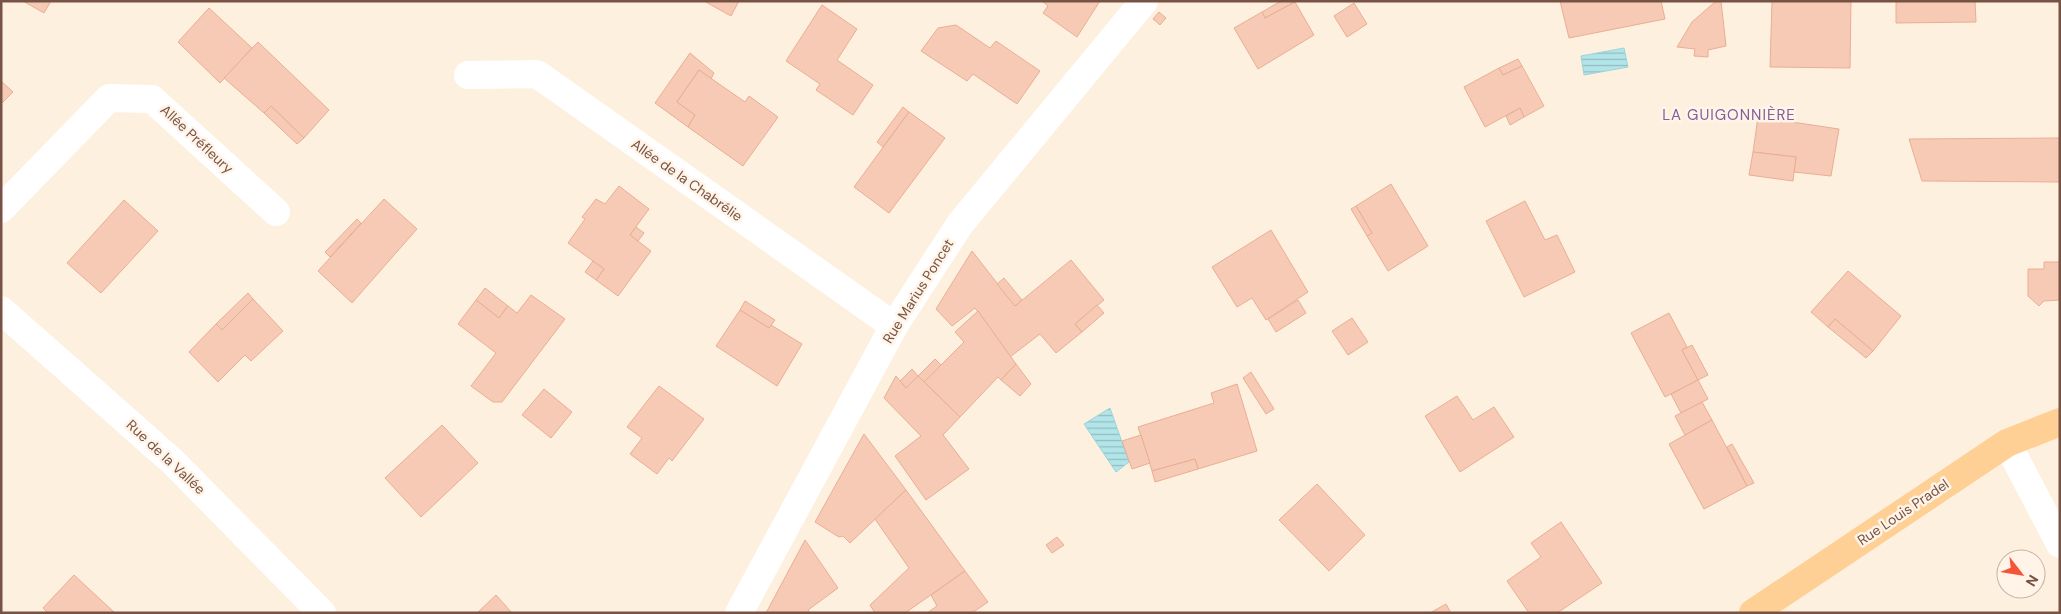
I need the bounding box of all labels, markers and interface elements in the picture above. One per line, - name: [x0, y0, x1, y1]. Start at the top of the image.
- street label: Allée Préfleury: [157, 101, 237, 177]
- district label: LA GUIGONNIÈRE: [1662, 105, 1796, 125]
- street label: Allée de la Chabrélie: [628, 135, 746, 225]
- street label: Rue Marius Poncet: [879, 235, 957, 347]
- street label: Rue de la Vallée: [123, 416, 209, 498]
- street label: Rue Louis Pradel: [1854, 475, 1952, 549]
- north arrow: [1996, 549, 2046, 599]
- text: N: [2022, 572, 2042, 590]

